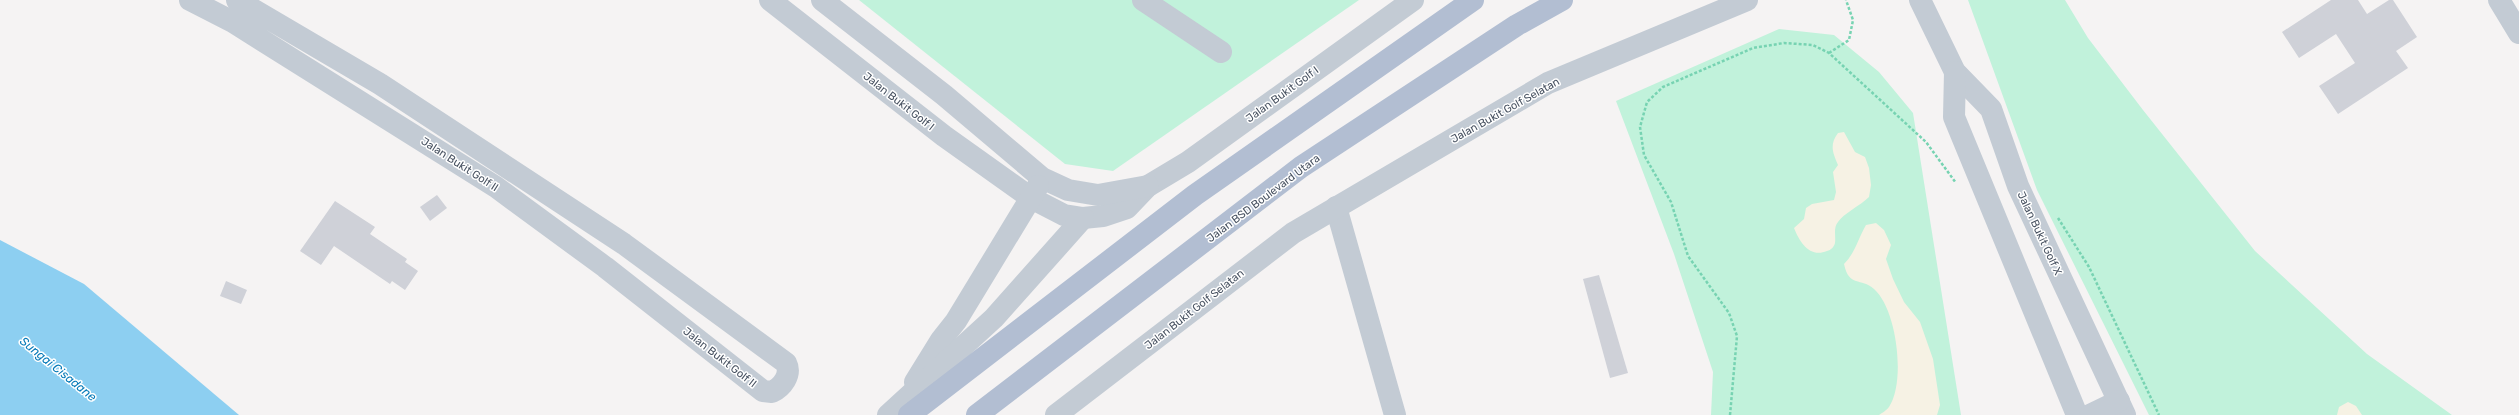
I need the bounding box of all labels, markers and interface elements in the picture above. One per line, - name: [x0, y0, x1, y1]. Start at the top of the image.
- street label: Jalan Bukit Golf I: [1243, 64, 1321, 125]
- street label: Jalan Bukit Golf I: [861, 70, 937, 133]
- street label: Jalan Bukit Golf Selatan: [1449, 75, 1562, 146]
- street label: Jalan Bukit Golf II: [419, 135, 501, 194]
- street label: Jalan BSD Boulevard Utara: [1204, 152, 1322, 245]
- street label: Jalan Bukit Golf X: [2015, 189, 2065, 277]
- street label: Jalan Bukit Golf Selatan: [1142, 267, 1247, 352]
- street label: Jalan Bukit Golf II: [680, 325, 759, 390]
- water label: Sungai Cisadane: [17, 334, 99, 404]

